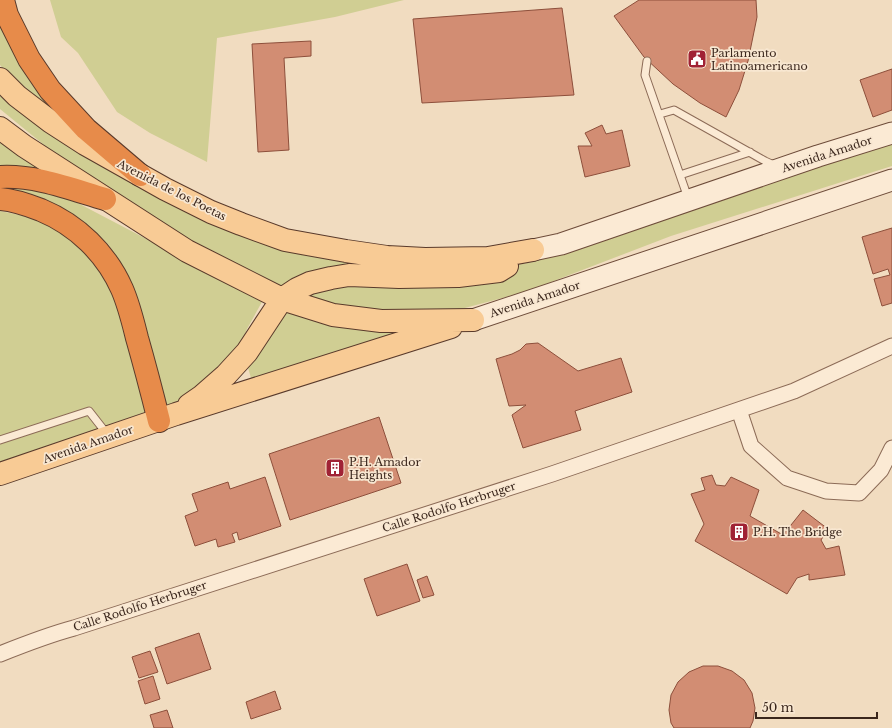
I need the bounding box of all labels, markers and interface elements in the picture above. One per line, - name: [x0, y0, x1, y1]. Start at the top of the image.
- place label: Parlamento Latinoamericano: [711, 46, 808, 73]
- public building icon: Parlamento Latinoamericano: [686, 48, 708, 70]
- street label: Avenida Amador: [779, 133, 875, 176]
- street label: Avenida de los Poetas: [114, 156, 229, 224]
- street label: Avenida Amador: [487, 278, 583, 321]
- street label: Avenida Amador: [40, 422, 136, 466]
- place label: P.H. Amador Heights: [349, 455, 421, 482]
- building icon: P.H. Amador Heights: [324, 457, 346, 479]
- street label: Calle Rodolfo Herbruger: [380, 479, 518, 535]
- building icon: P.H. The Bridge: [728, 521, 750, 543]
- place label: P.H. The Bridge: [753, 525, 842, 539]
- street label: Calle Rodolfo Herbruger: [71, 578, 209, 634]
- scale bar: [756, 694, 877, 720]
- text: 50 m: [762, 700, 794, 715]

